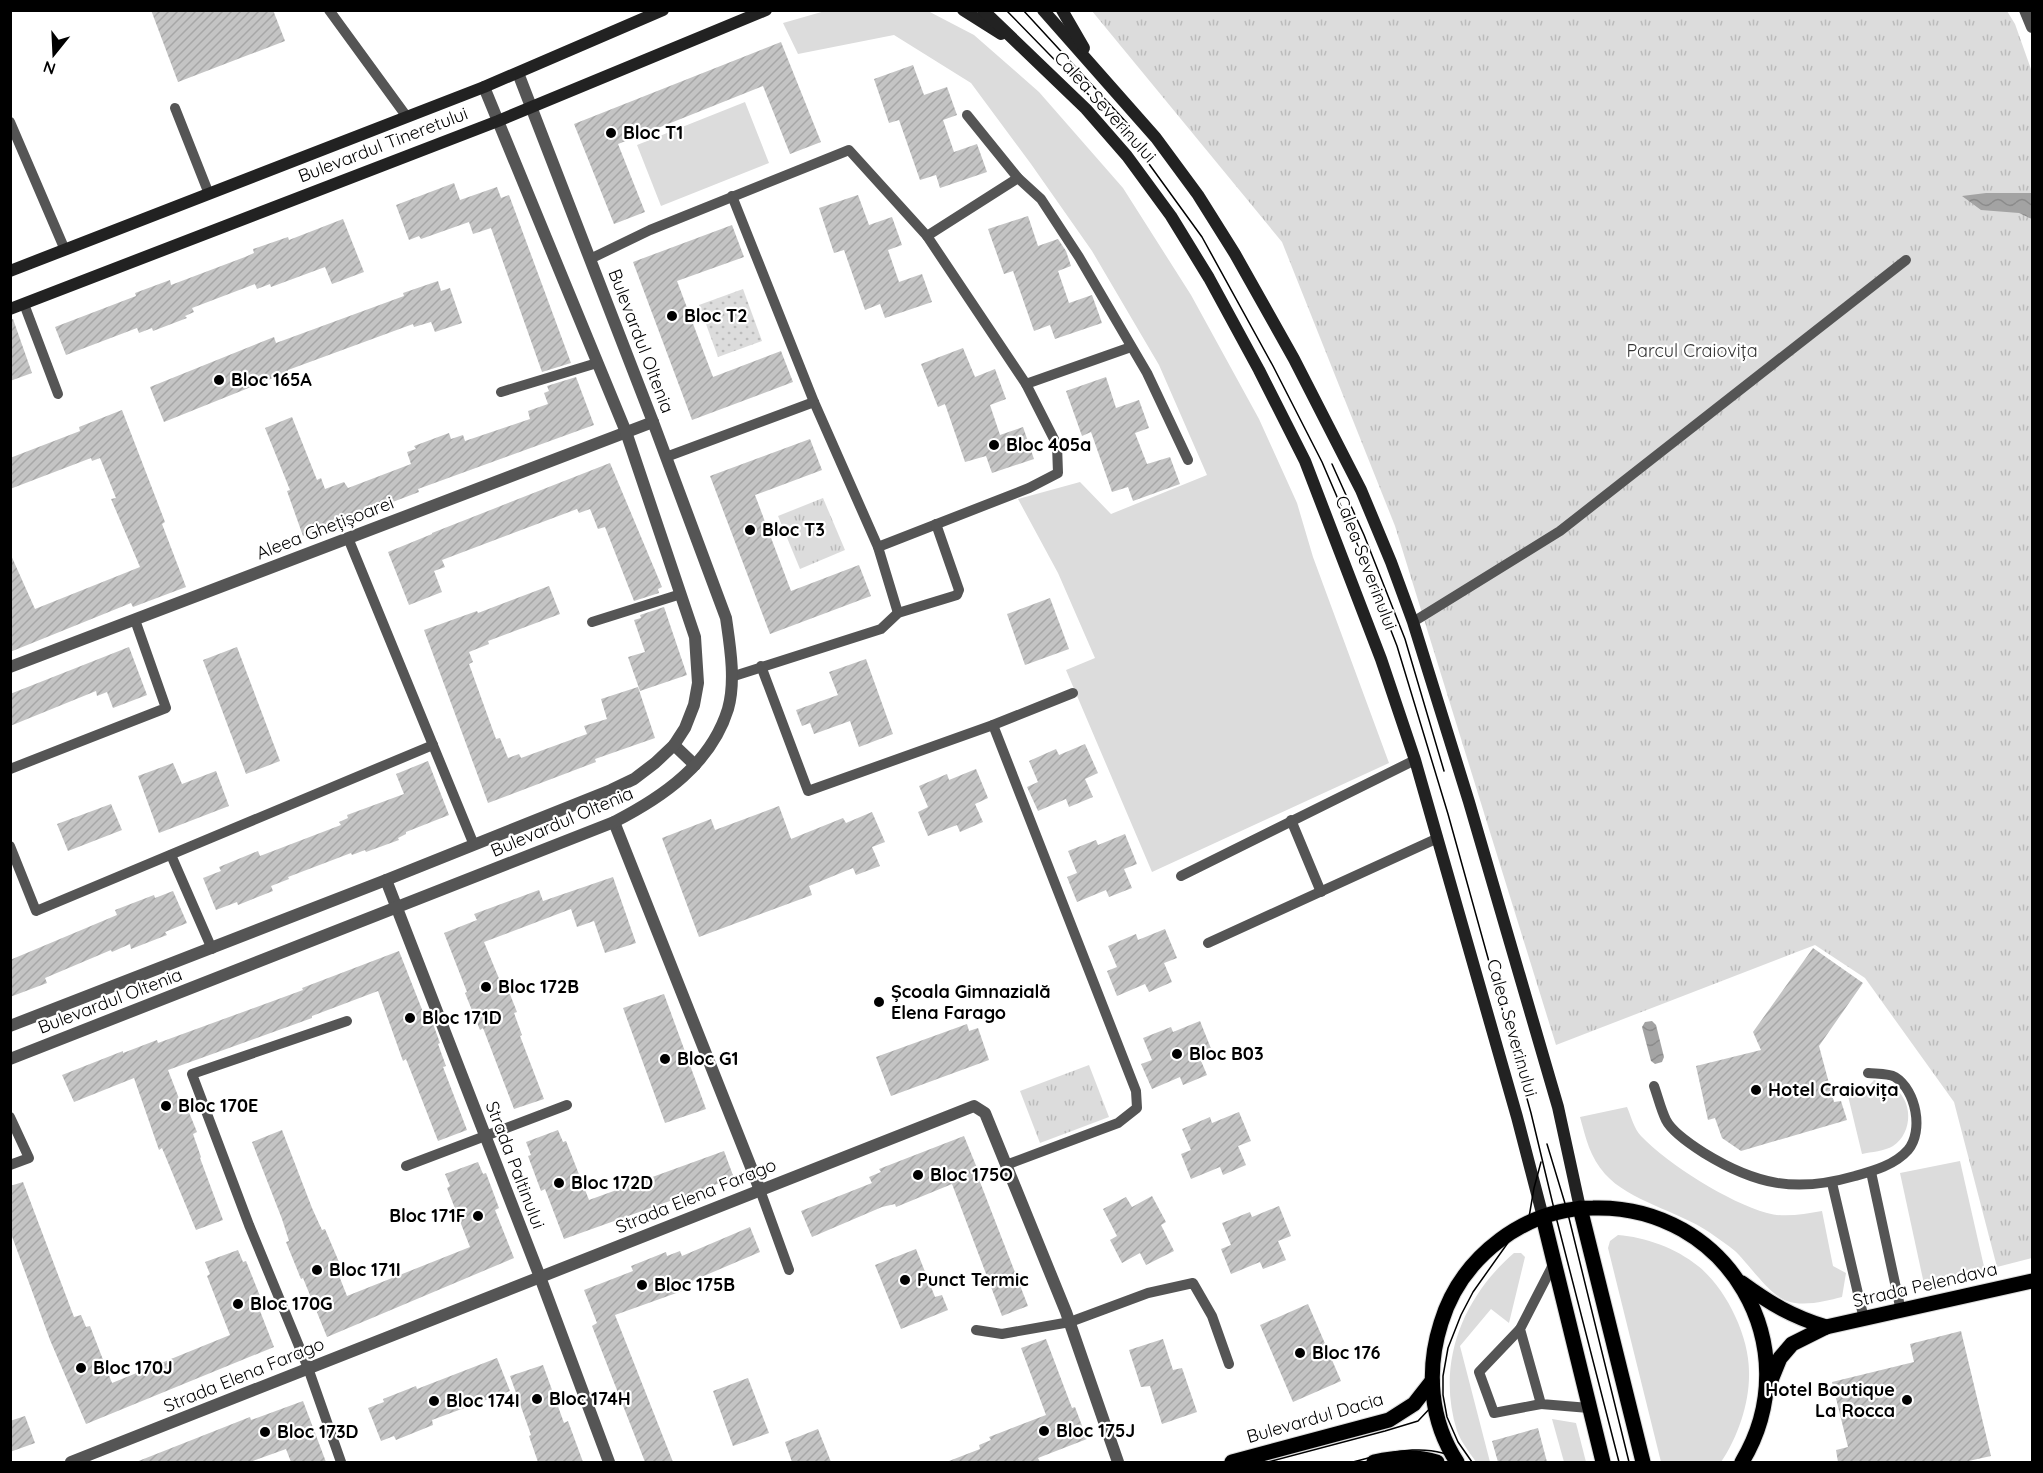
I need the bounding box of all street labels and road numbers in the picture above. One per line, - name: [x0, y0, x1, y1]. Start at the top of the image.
- street label: Calea Severinului: [1049, 46, 1161, 167]
- street label: Bulevardul Tineretului: [295, 102, 471, 188]
- street label: Bulevardul Oltenia: [603, 265, 680, 416]
- street label: Aleea Ghețișoarei: [253, 491, 397, 564]
- street label: Calea Severinului: [1330, 492, 1403, 633]
- street label: Bulevardul Oltenia: [487, 781, 637, 862]
- street label: Calea Severinului: [1482, 956, 1543, 1099]
- street label: Bulevardul Oltenia: [34, 962, 185, 1039]
- street label: Strada Paltinului: [481, 1098, 550, 1232]
- street label: Strada Elena Farago: [612, 1153, 780, 1238]
- street label: Strada Pelendava: [1850, 1257, 1999, 1312]
- street label: Strada Elena Farago: [160, 1332, 328, 1417]
- street label: Bulevardul Dacia: [1244, 1387, 1386, 1448]

